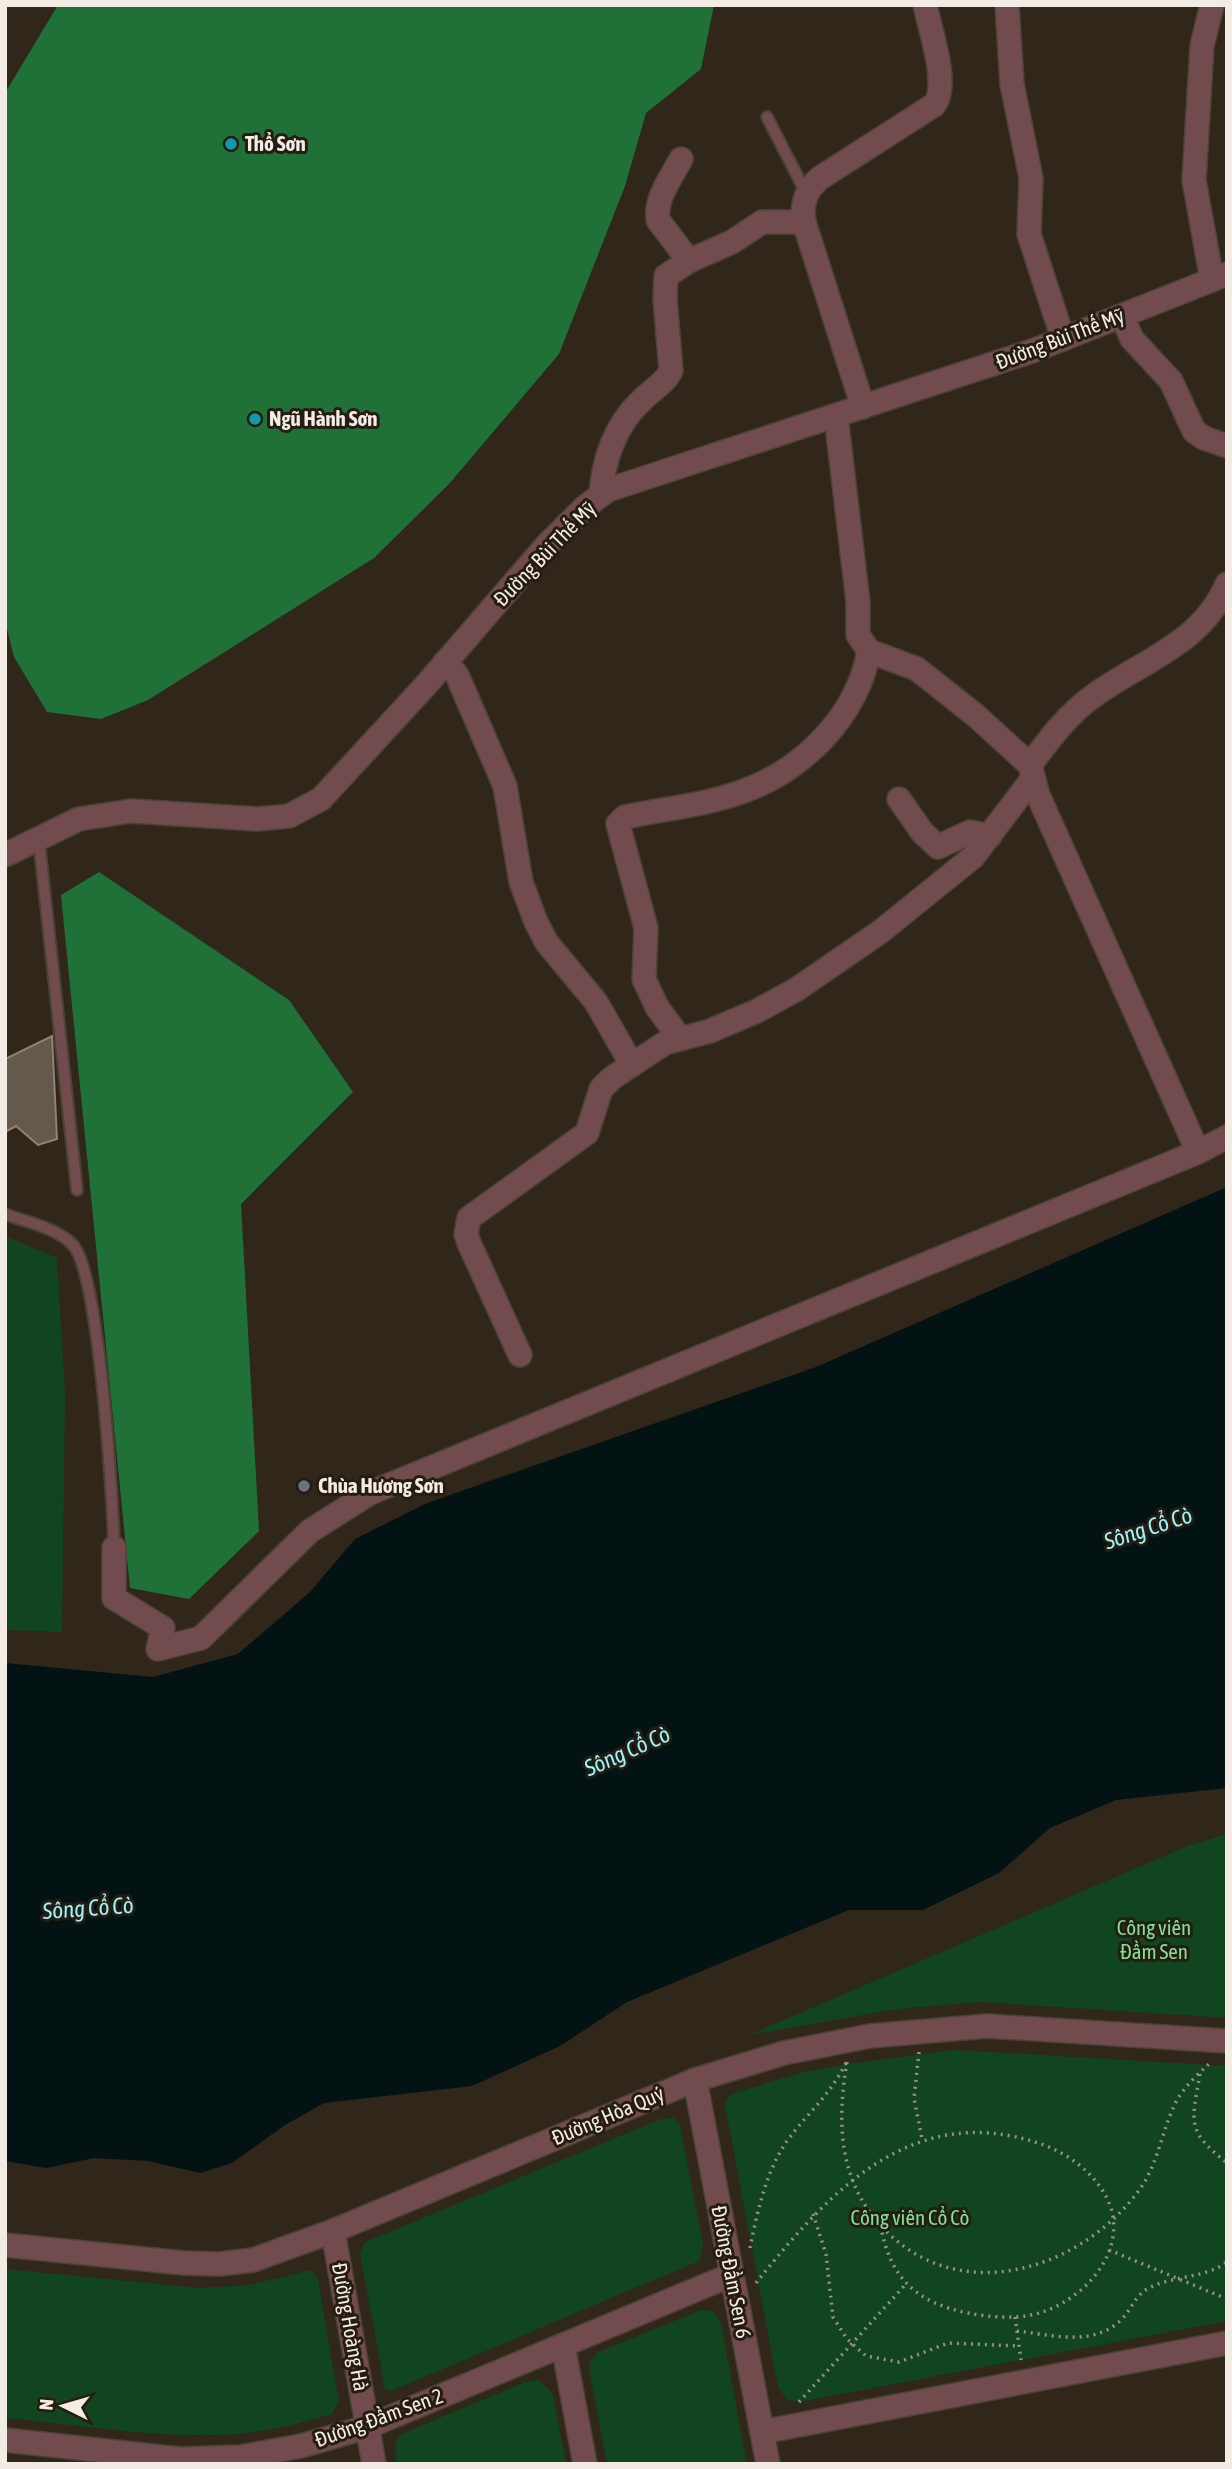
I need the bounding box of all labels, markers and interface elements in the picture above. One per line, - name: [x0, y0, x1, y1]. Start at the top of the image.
- place label: Thổ Sơn: [245, 131, 306, 155]
- marker: Thổ Sơn: [223, 136, 239, 152]
- street label: Đường Bùi Thế Mỹ: [992, 302, 1128, 374]
- place label: Ngũ Hành Sơn: [269, 406, 378, 430]
- marker: Ngũ Hành Sơn: [247, 411, 263, 427]
- street label: Đường Bùi Thế Mỹ: [488, 496, 600, 610]
- place label: Chùa Hương Sơn: [318, 1473, 444, 1497]
- marker: Chùa Hương Sơn: [296, 1478, 312, 1494]
- water label: Sông Cổ Cò: [1100, 1502, 1195, 1555]
- water label: Sông Cổ Cò: [579, 1721, 674, 1782]
- water label: Sông Cổ Cò: [41, 1892, 134, 1924]
- park label: Công viên Đầm Sen: [1117, 1915, 1191, 1963]
- street label: Đường Hòa Quý: [548, 2081, 668, 2149]
- street label: Đường Đầm Sen 6: [707, 2203, 757, 2340]
- park label: Công viên Cổ Cò: [850, 2205, 970, 2229]
- street label: Đường Hoàng Hà: [328, 2261, 374, 2393]
- north arrow: [28, 2371, 98, 2441]
- street label: Đường Đầm Sen 2: [311, 2383, 446, 2451]
- text: N: [35, 2398, 58, 2411]

